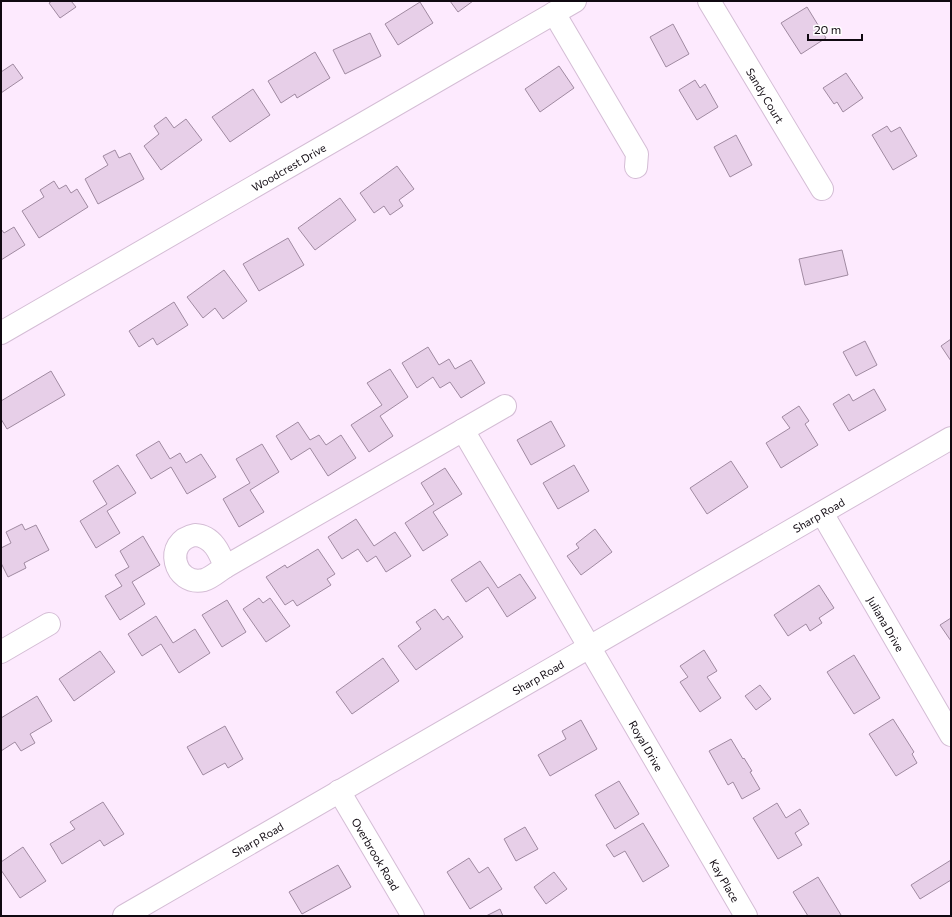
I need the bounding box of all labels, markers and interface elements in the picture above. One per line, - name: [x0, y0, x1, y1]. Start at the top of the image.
- scale bar: [808, 16, 862, 42]
- text: 20 m: [814, 22, 841, 36]
- street label: Sandy Court: [744, 65, 787, 126]
- street label: Woodcrest Drive: [249, 140, 328, 193]
- street label: Sharp Road: [790, 495, 846, 535]
- street label: Juliana Drive: [864, 594, 907, 654]
- street label: Sharp Road: [510, 657, 566, 697]
- street label: Royal Drive: [627, 718, 667, 773]
- street label: Overbrook Road: [350, 815, 403, 893]
- street label: Sharp Road: [229, 819, 285, 859]
- street label: Kay Place: [708, 856, 743, 904]

